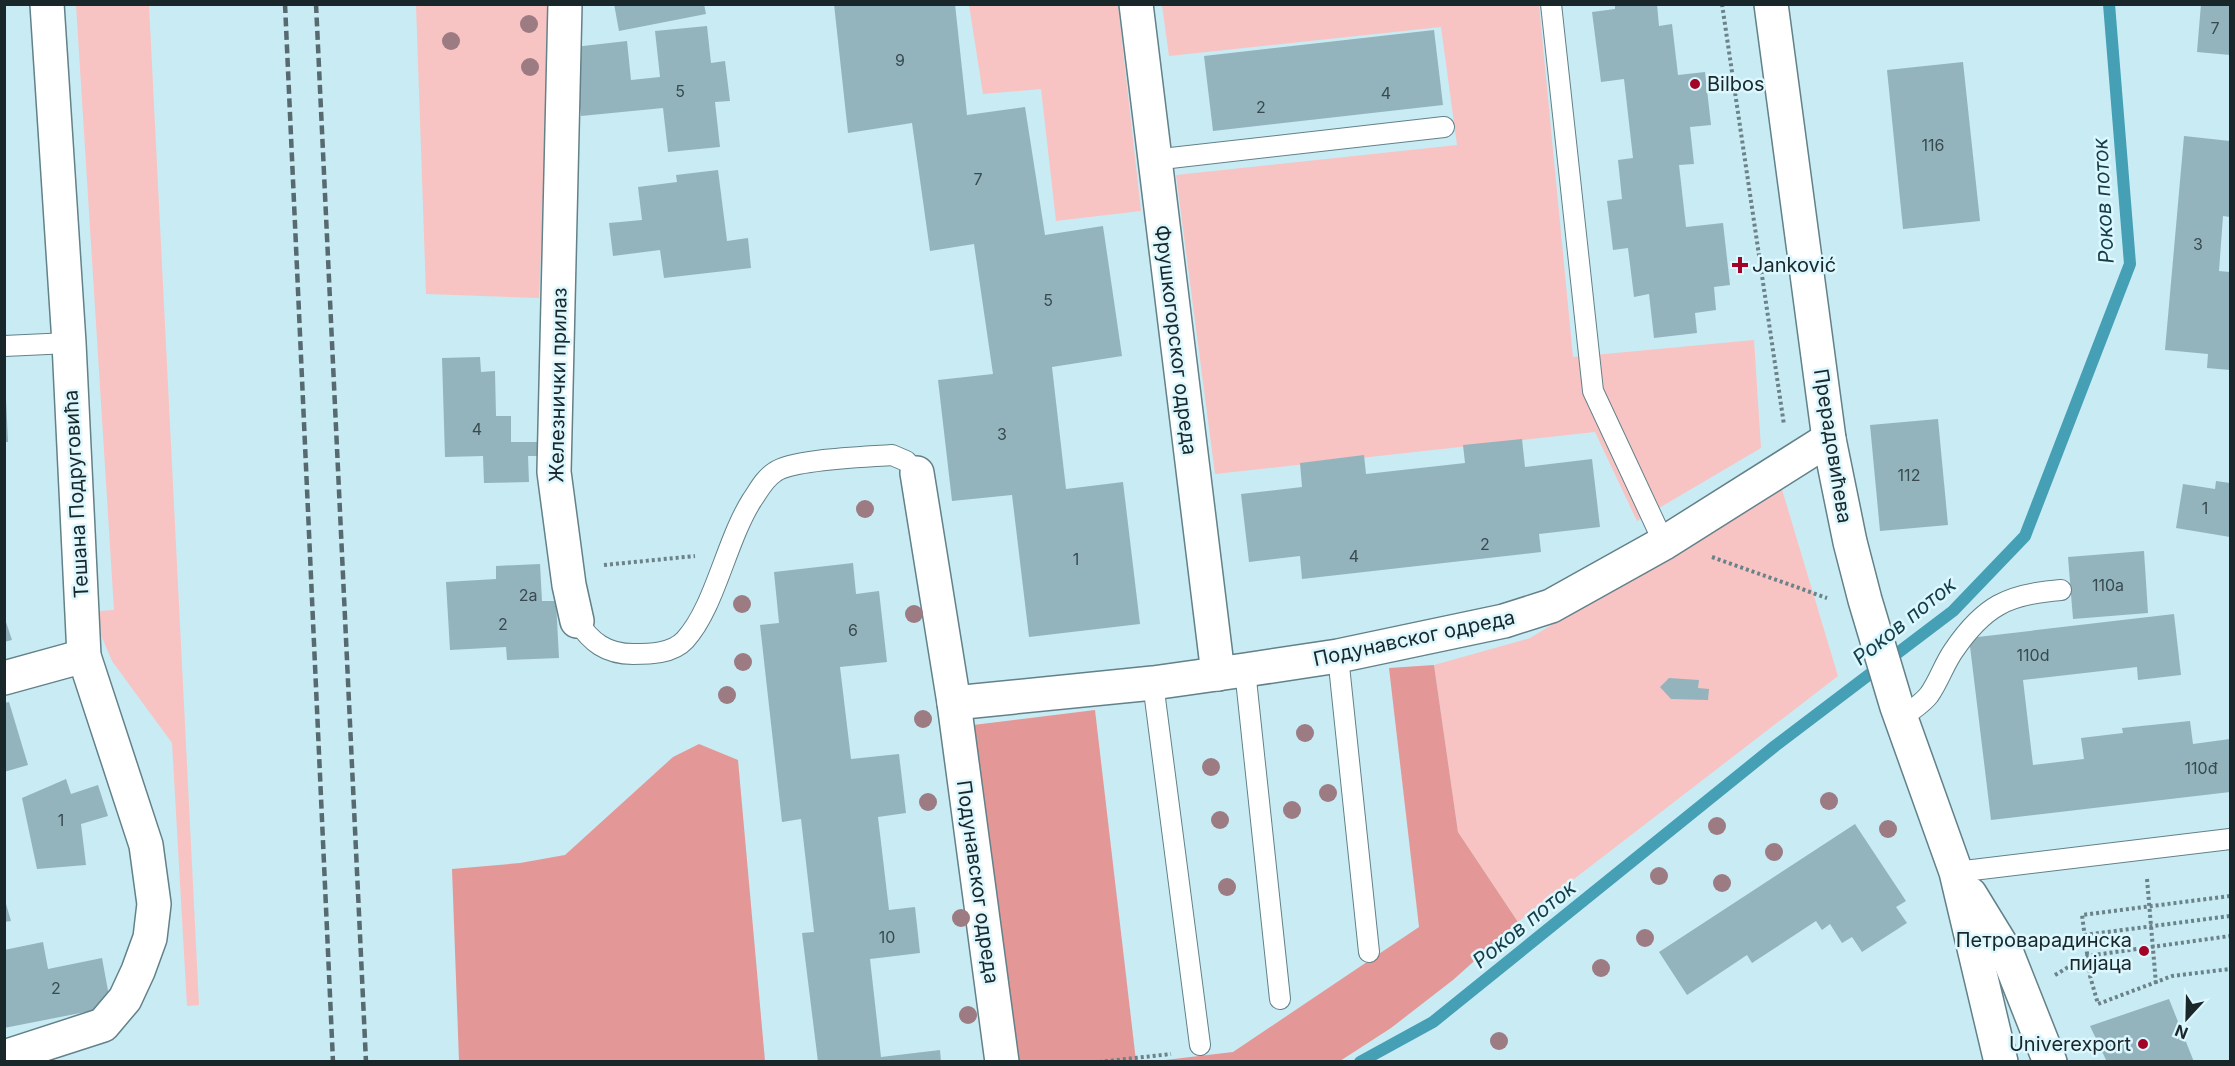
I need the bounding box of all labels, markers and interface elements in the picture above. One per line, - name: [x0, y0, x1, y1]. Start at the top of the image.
- house number: 7: [2210, 18, 2220, 38]
- house number: 9: [895, 50, 905, 70]
- place label: Bilbos: [1707, 72, 1765, 96]
- marker: Bilbos: [1688, 77, 1702, 91]
- house number: 5: [675, 81, 685, 101]
- house number: 4: [1381, 83, 1391, 103]
- house number: 2: [1256, 97, 1266, 117]
- house number: 116: [1922, 135, 1944, 155]
- water label: Роков поток: [2087, 137, 2119, 264]
- house number: 7: [973, 169, 983, 189]
- street label: Фрушкогорског одреда: [1150, 224, 1202, 456]
- house number: 3: [2193, 234, 2203, 254]
- place label: Janković: [1752, 253, 1836, 277]
- marker: Janković: [1733, 258, 1747, 272]
- street label: Железнички прилаз: [544, 287, 572, 483]
- house number: 5: [1043, 290, 1053, 310]
- street label: Прерадовићева: [1809, 367, 1857, 525]
- street label: Тешана Подруговића: [59, 389, 93, 599]
- house number: 4: [472, 419, 482, 439]
- house number: 3: [997, 424, 1007, 444]
- house number: 112: [1898, 465, 1920, 485]
- house number: 1: [2202, 498, 2208, 518]
- house number: 2: [1480, 534, 1490, 554]
- house number: 4: [1349, 546, 1359, 566]
- house number: 1: [1073, 549, 1079, 569]
- water label: Роков поток: [1847, 571, 1961, 670]
- house number: 110a: [2092, 575, 2124, 595]
- house number: 2a: [519, 585, 537, 605]
- street label: Подунавског одреда: [1311, 605, 1517, 671]
- house number: 2: [498, 614, 508, 634]
- house number: 6: [848, 620, 858, 640]
- house number: 110d: [2017, 645, 2049, 665]
- house number: 110đ: [2185, 758, 2218, 778]
- street label: Подунавског одреда: [952, 779, 1004, 985]
- house number: 1: [58, 810, 64, 830]
- water label: Роков поток: [1467, 874, 1581, 973]
- house number: 10: [879, 927, 895, 947]
- place label: Петроварадинска пијаца: [1956, 928, 2132, 975]
- marker: Петроварадинска пијаца: [2137, 944, 2151, 958]
- house number: 2: [51, 978, 61, 998]
- north arrow: [2157, 988, 2217, 1048]
- text: N: [2172, 1020, 2191, 1043]
- place label: Univerexport: [2009, 1032, 2131, 1056]
- marker: Univerexport: [2136, 1037, 2150, 1051]

